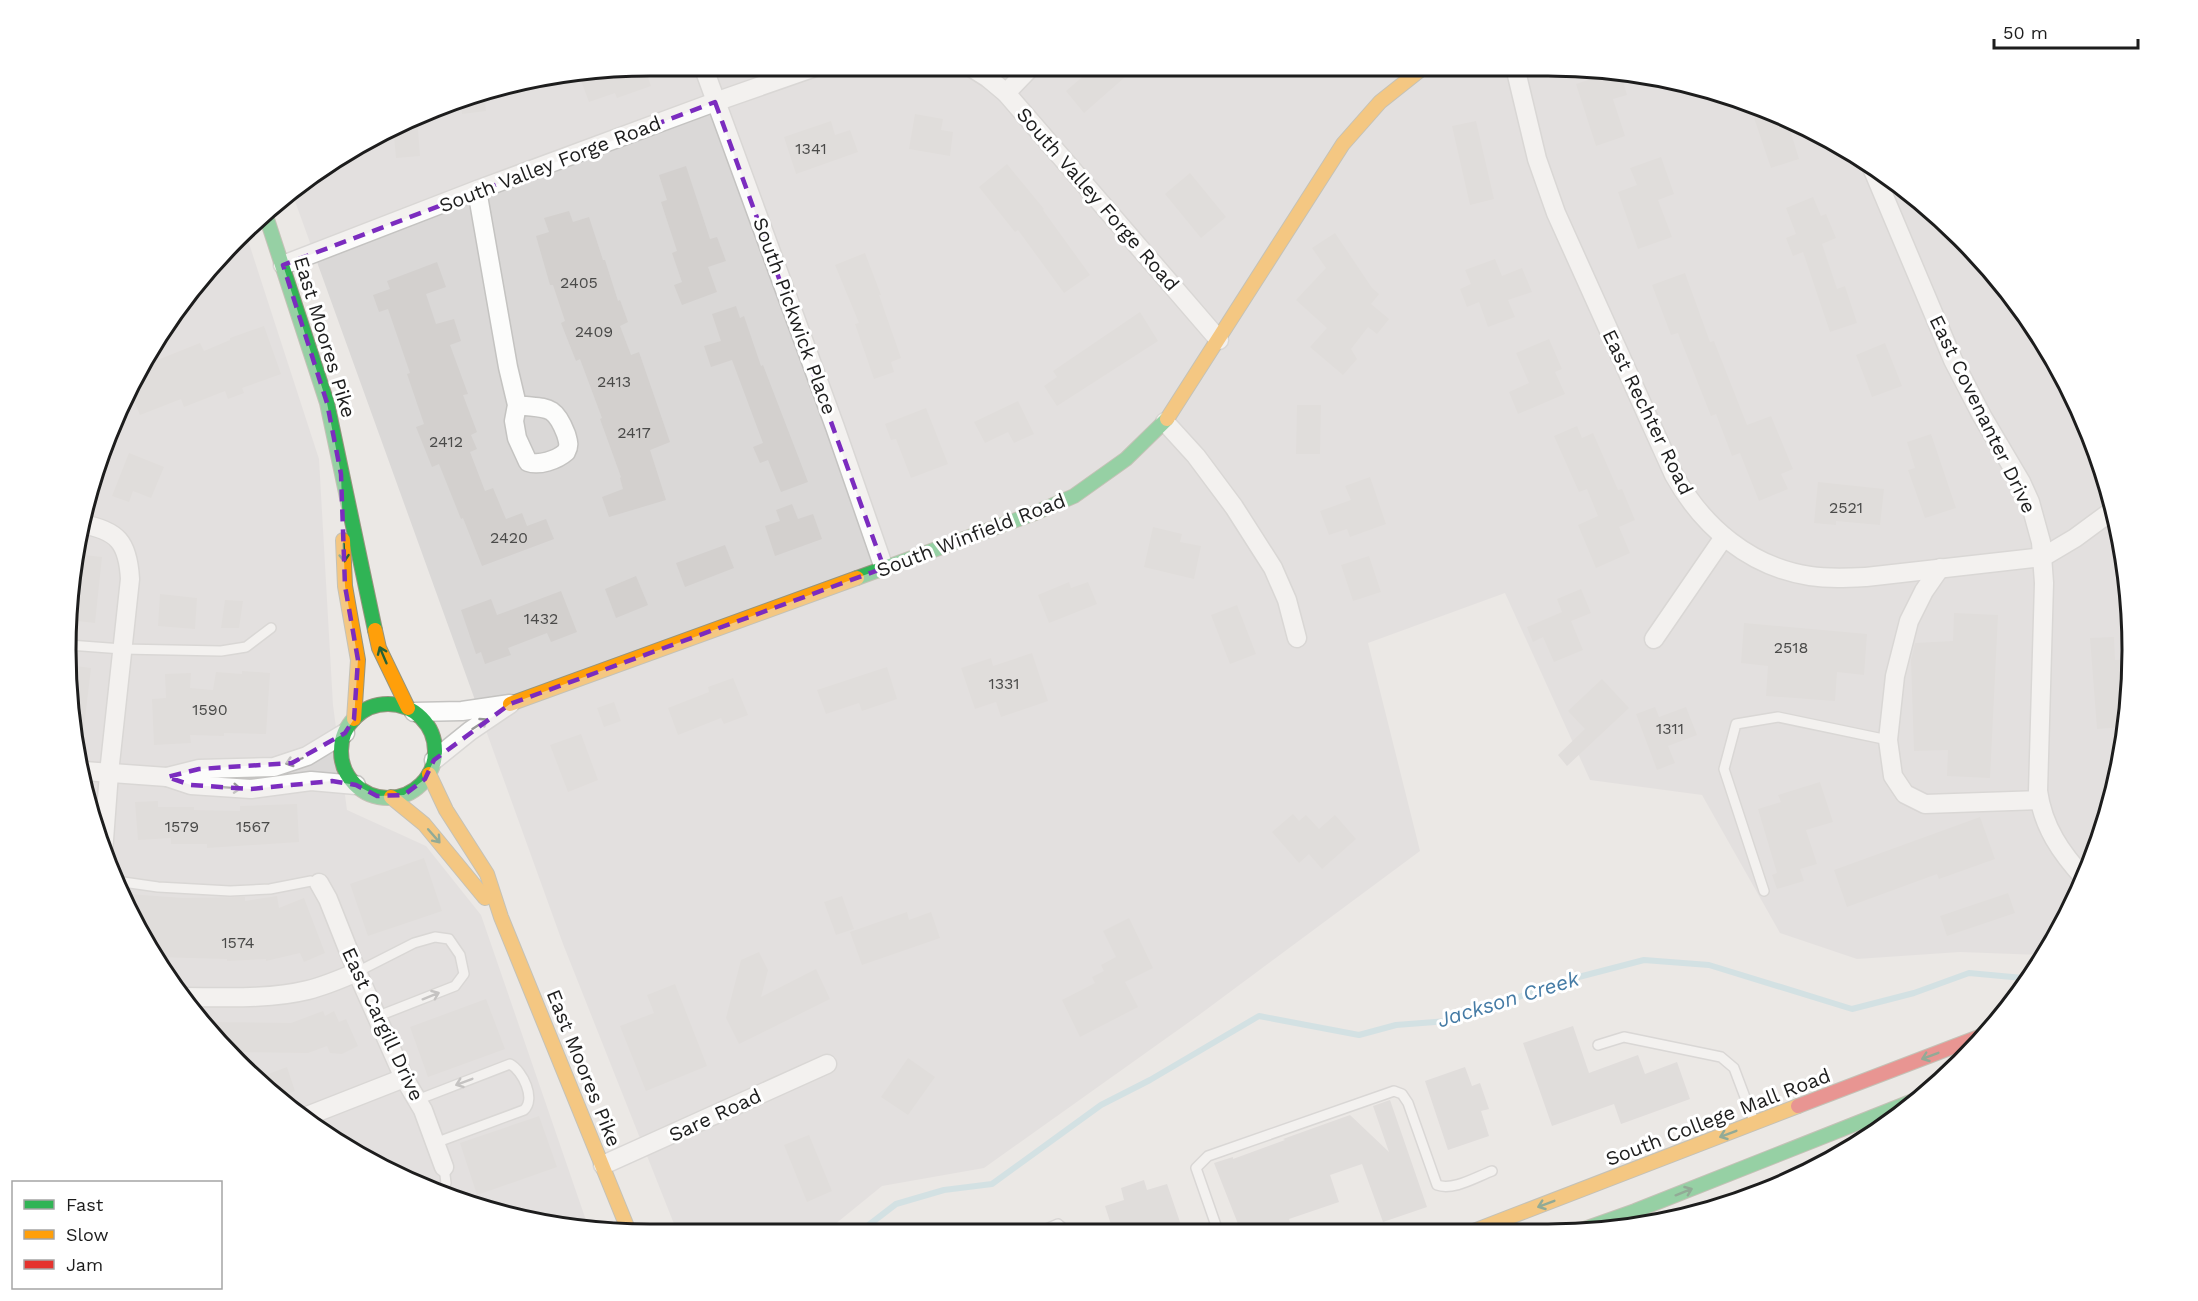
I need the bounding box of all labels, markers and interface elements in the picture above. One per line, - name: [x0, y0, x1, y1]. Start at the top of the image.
- scale bar: [1994, 12, 2138, 50]
- text: 50 m: [2003, 22, 2048, 43]
- street label: South Valley Forge Road: [1012, 102, 1184, 296]
- street label: South Valley Forge Road: [436, 111, 664, 217]
- house number: 1341: [795, 139, 827, 158]
- street label: South Pickwick Place: [748, 214, 842, 418]
- street label: East Moores Pike: [289, 253, 361, 421]
- house number: 2405: [560, 273, 598, 292]
- street label: East Covenanter Drive: [1925, 311, 2041, 517]
- house number: 2409: [575, 322, 613, 341]
- street label: East Rechter Road: [1598, 325, 1698, 499]
- house number: 2413: [597, 372, 631, 391]
- house number: 2417: [617, 423, 651, 442]
- house number: 2412: [429, 432, 463, 451]
- street label: South Winfield Road: [873, 488, 1069, 582]
- house number: 2521: [1829, 498, 1863, 517]
- house number: 2420: [490, 528, 528, 547]
- one-way arrow: [338, 543, 349, 563]
- house number: 1432: [524, 609, 558, 628]
- house number: 2518: [1774, 638, 1808, 657]
- one-way arrow: [377, 646, 388, 665]
- house number: 1331: [988, 674, 1020, 693]
- house number: 1590: [192, 700, 228, 719]
- one-way arrow: [471, 718, 488, 730]
- house number: 1311: [1656, 719, 1684, 738]
- one-way arrow: [285, 757, 304, 768]
- one-way arrow: [221, 783, 241, 794]
- house number: 1579: [165, 817, 199, 836]
- house number: 1567: [236, 817, 270, 836]
- one-way arrow: [428, 828, 441, 844]
- house number: 1574: [221, 933, 255, 952]
- street label: East Cargill Drive: [337, 943, 429, 1105]
- water label: Jackson Creek: [1434, 965, 1582, 1032]
- street label: East Moores Pike: [541, 986, 627, 1150]
- one-way arrow: [421, 990, 440, 1001]
- one-way arrow: [1921, 1051, 1940, 1062]
- street label: South College Mall Road: [1602, 1063, 1834, 1171]
- one-way arrow: [455, 1077, 474, 1088]
- street label: Sare Road: [665, 1083, 765, 1147]
- one-way arrow: [1719, 1129, 1738, 1140]
- legend: [12, 1181, 222, 1289]
- one-way arrow: [1674, 1185, 1692, 1196]
- text: Fast: [66, 1194, 104, 1215]
- one-way arrow: [1537, 1199, 1556, 1210]
- text: Slow: [66, 1224, 109, 1245]
- text: Jam: [66, 1254, 103, 1275]

